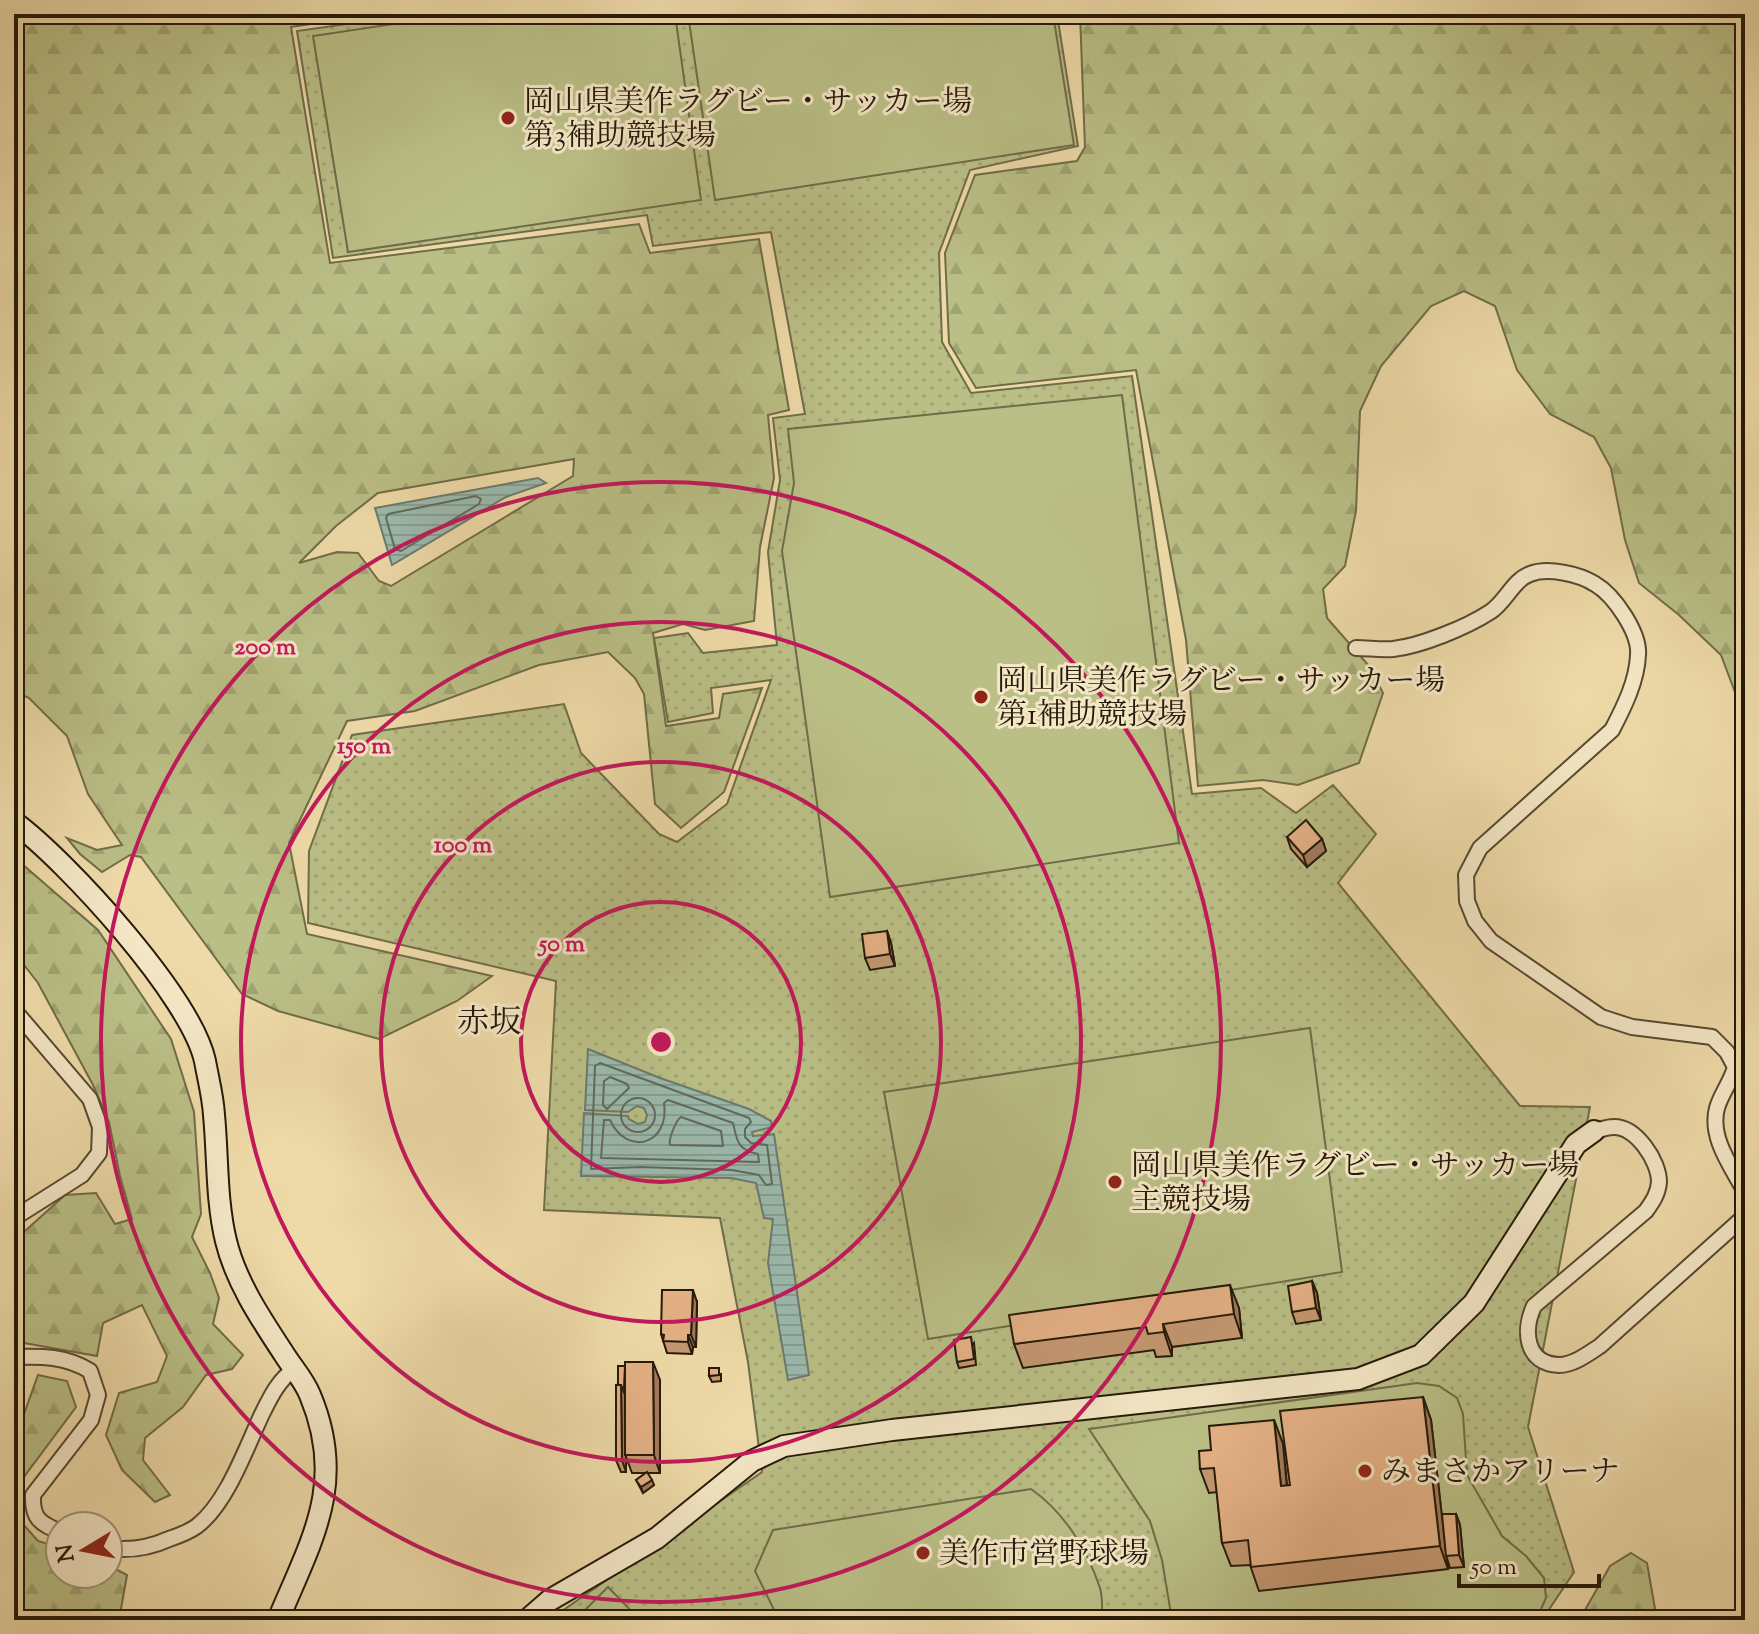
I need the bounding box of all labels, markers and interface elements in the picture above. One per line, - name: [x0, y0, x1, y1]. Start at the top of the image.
- place label: 岡山県美作ラグビー・サッカー場 第3補助競技場: [524, 82, 972, 159]
- marker: 岡山県美作ラグビー・サッカー場 第3補助競技場: [499, 109, 517, 127]
- text: 200 m: [234, 631, 296, 665]
- place label: 岡山県美作ラグビー・サッカー場 第1補助競技場: [997, 661, 1445, 738]
- marker: 岡山県美作ラグビー・サッカー場 第1補助競技場: [972, 688, 990, 706]
- text: 150 m: [337, 730, 391, 764]
- text: 100 m: [434, 829, 492, 863]
- text: 50 m: [537, 928, 585, 962]
- district label: 赤坂: [457, 1001, 521, 1047]
- centre of rings: [647, 1028, 675, 1056]
- place label: 岡山県美作ラグビー・サッカー場 主競技場: [1131, 1146, 1579, 1223]
- marker: 岡山県美作ラグビー・サッカー場 主競技場: [1106, 1173, 1124, 1191]
- place label: みまさかアリーナ: [1381, 1452, 1620, 1495]
- marker: みまさかアリーナ: [1356, 1462, 1374, 1480]
- north arrow: [44, 1510, 124, 1590]
- place label: 美作市営野球場: [939, 1534, 1149, 1577]
- scale bar: [1459, 1538, 1599, 1588]
- text: N: [50, 1541, 85, 1564]
- marker: 美作市営野球場: [914, 1544, 932, 1562]
- text: 50 m: [1469, 1551, 1517, 1585]

